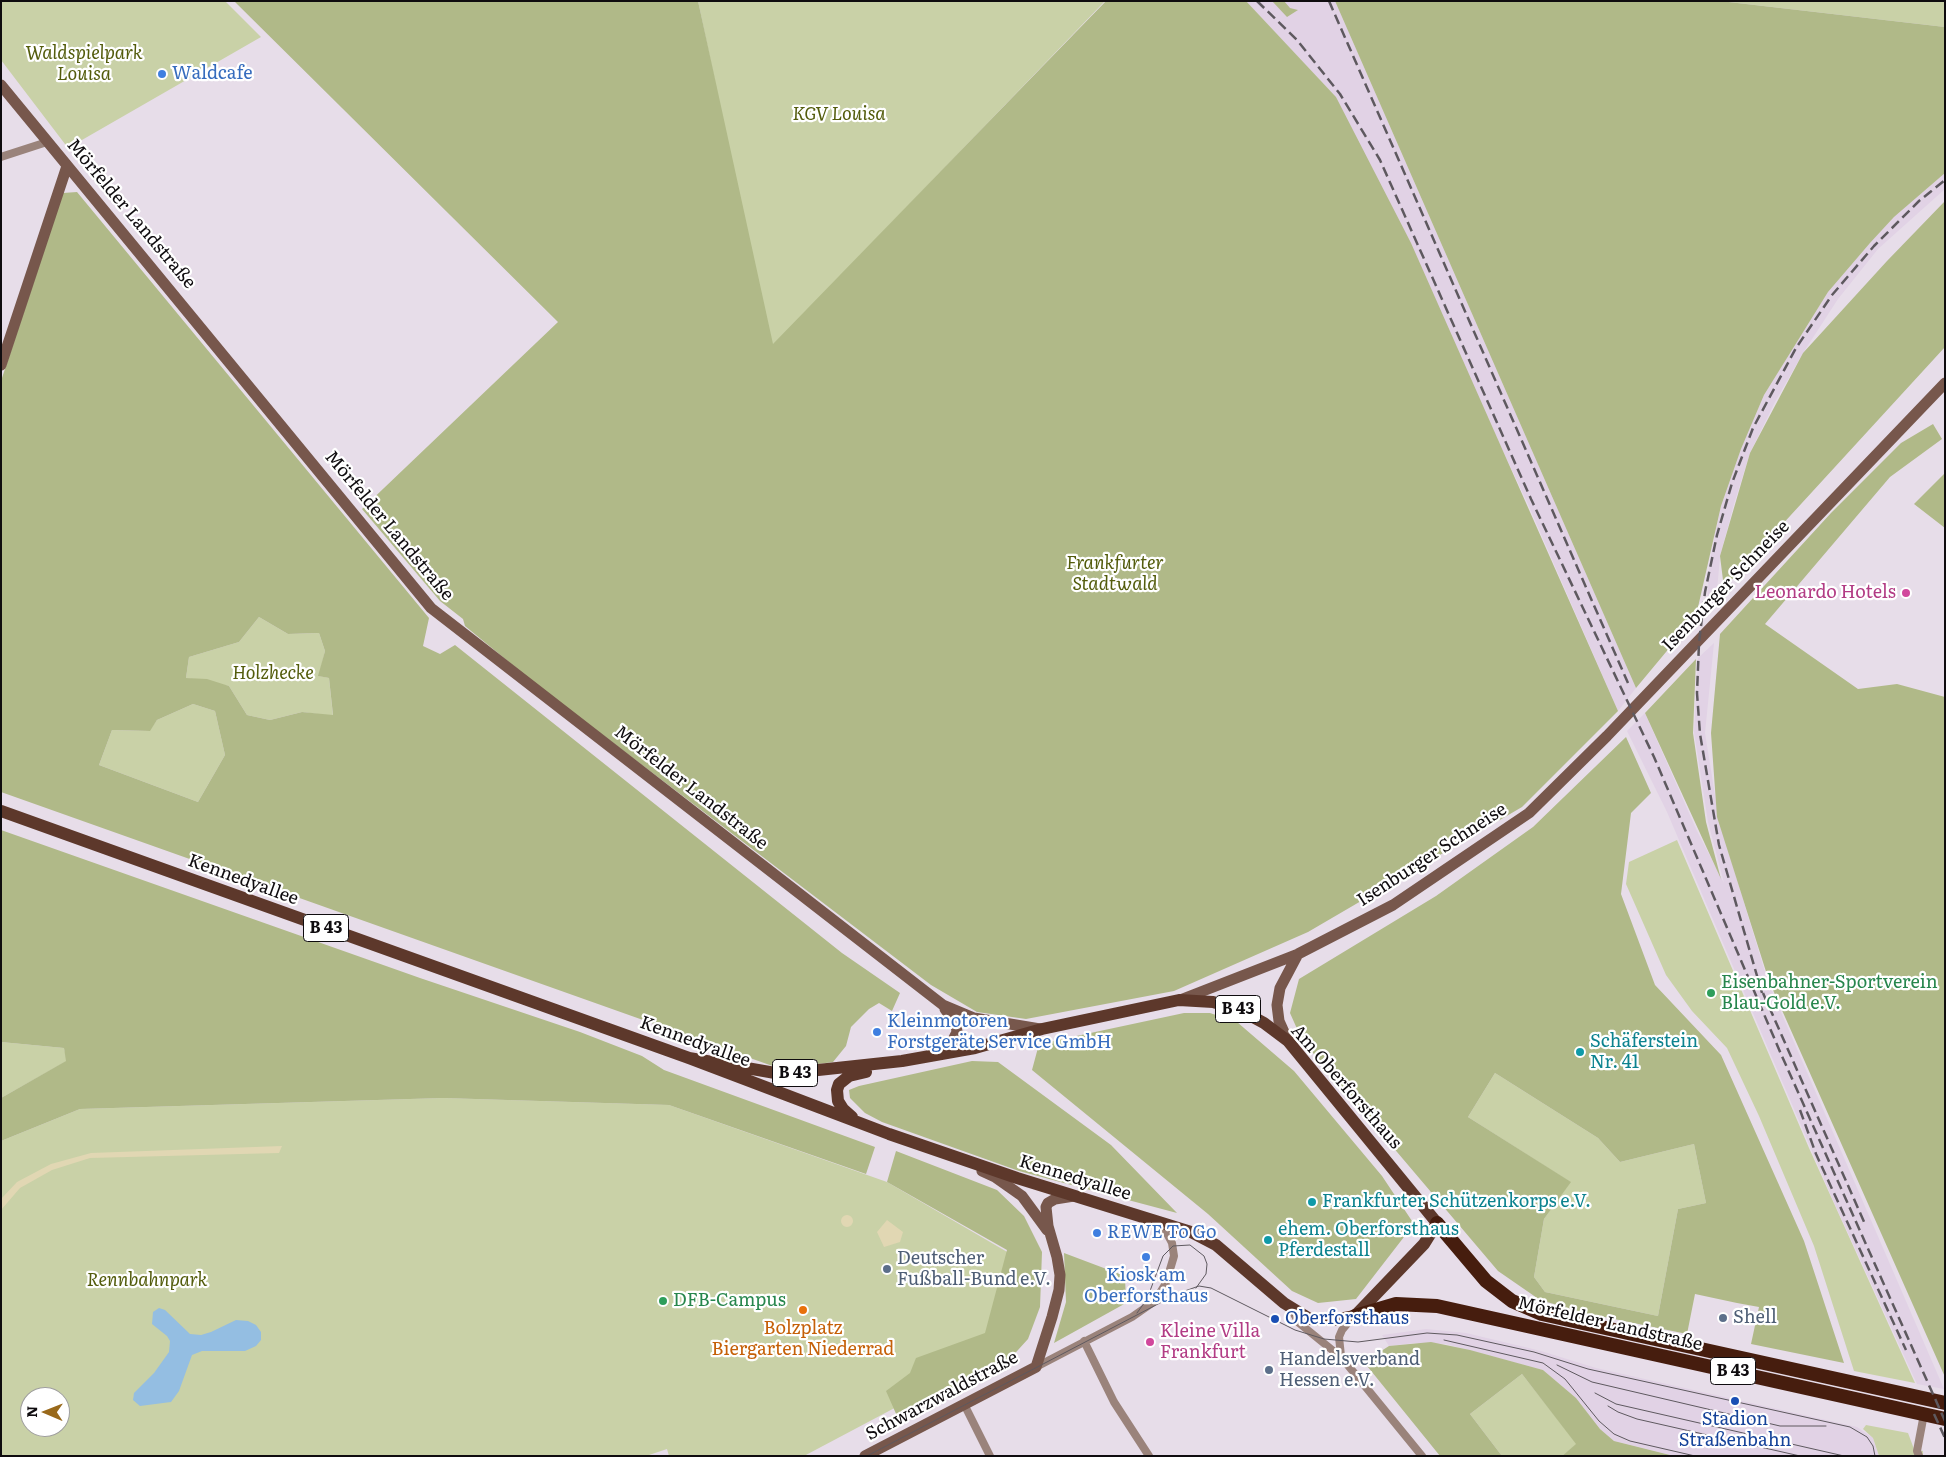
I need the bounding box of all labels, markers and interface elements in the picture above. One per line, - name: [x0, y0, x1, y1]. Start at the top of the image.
- park label: Waldspielpark Louisa: [25, 43, 143, 86]
- place label: Waldcafe: [172, 63, 253, 85]
- marker: Waldcafe: [156, 68, 168, 80]
- park label: KGV Louisa: [792, 104, 886, 126]
- street label: Mörfelder Landstraße: [62, 135, 200, 293]
- street label: Mörfelder Landstraße: [320, 447, 458, 605]
- street label: Isenburger Schneise: [1658, 516, 1794, 656]
- park label: Frankfurter Stadtwald: [1066, 553, 1164, 596]
- place label: Leonardo Hotels: [1754, 582, 1896, 604]
- marker: Leonardo Hotels: [1900, 587, 1912, 599]
- park label: Holzhecke: [232, 663, 314, 685]
- street label: Mörfelder Landstraße: [610, 721, 772, 855]
- street label: Isenburger Schneise: [1353, 799, 1511, 911]
- street label: Kennedyallee: [185, 850, 301, 910]
- road number: B 43: [304, 914, 348, 941]
- place label: Eisenbahner-Sportverein Blau-Gold e.V.: [1721, 972, 1938, 1014]
- marker: Eisenbahner-Sportverein Blau-Gold e.V.: [1705, 987, 1717, 999]
- road number: B 43: [1216, 996, 1260, 1022]
- place label: Kleinmotoren Forstgeräte Service GmbH: [887, 1011, 1111, 1054]
- street label: Kennedyallee: [637, 1012, 753, 1072]
- street label: Am Oberforsthaus: [1286, 1020, 1406, 1154]
- marker: Kleinmotoren Forstgeräte Service GmbH: [871, 1026, 883, 1038]
- place label: Schäferstein Nr. 41: [1590, 1031, 1698, 1074]
- marker: Schäferstein Nr. 41: [1574, 1046, 1586, 1058]
- road number: B 43: [772, 1060, 818, 1086]
- street label: Kennedyallee: [1016, 1151, 1134, 1205]
- place label: Frankfurter Schützenkorps e.V.: [1322, 1191, 1591, 1213]
- marker: Frankfurter Schützenkorps e.V.: [1306, 1196, 1318, 1208]
- place label: ehem. Oberforsthaus Pferdestall: [1278, 1219, 1459, 1262]
- place label: REWE To Go: [1107, 1222, 1216, 1244]
- marker: REWE To Go: [1091, 1227, 1103, 1239]
- marker: ehem. Oberforsthaus Pferdestall: [1262, 1234, 1274, 1246]
- place label: Deutscher Fußball-Bund e.V.: [897, 1248, 1051, 1290]
- marker: Kiosk am Oberforsthaus: [1140, 1251, 1152, 1263]
- marker: Deutscher Fußball-Bund e.V.: [881, 1263, 893, 1275]
- place label: Kiosk am Oberforsthaus: [1084, 1265, 1208, 1308]
- park label: Rennbahnpark: [87, 1270, 207, 1292]
- place label: DFB-Campus: [673, 1290, 786, 1312]
- street label: Mörfelder Landstraße: [1516, 1292, 1704, 1356]
- marker: DFB-Campus: [657, 1295, 669, 1307]
- marker: Bolzplatz Biergarten Niederrad: [797, 1304, 809, 1316]
- place label: Shell: [1733, 1307, 1777, 1329]
- place label: Oberforsthaus: [1285, 1308, 1409, 1330]
- marker: Shell: [1717, 1312, 1729, 1324]
- marker: Oberforsthaus: [1269, 1313, 1281, 1325]
- place label: Bolzplatz Biergarten Niederrad: [712, 1318, 894, 1360]
- place label: Kleine Villa Frankfurt: [1160, 1321, 1260, 1364]
- marker: Kleine Villa Frankfurt: [1144, 1336, 1156, 1348]
- street label: Schwarzwaldstraße: [862, 1347, 1022, 1445]
- place label: Handelsverband Hessen e.V.: [1279, 1349, 1420, 1392]
- road number: B 43: [1710, 1358, 1756, 1384]
- marker: Handelsverband Hessen e.V.: [1263, 1364, 1275, 1376]
- north arrow: [20, 1387, 70, 1437]
- marker: Stadion Straßenbahn: [1729, 1395, 1741, 1407]
- text: N: [21, 1406, 41, 1418]
- place label: Stadion Straßenbahn: [1679, 1409, 1791, 1452]

